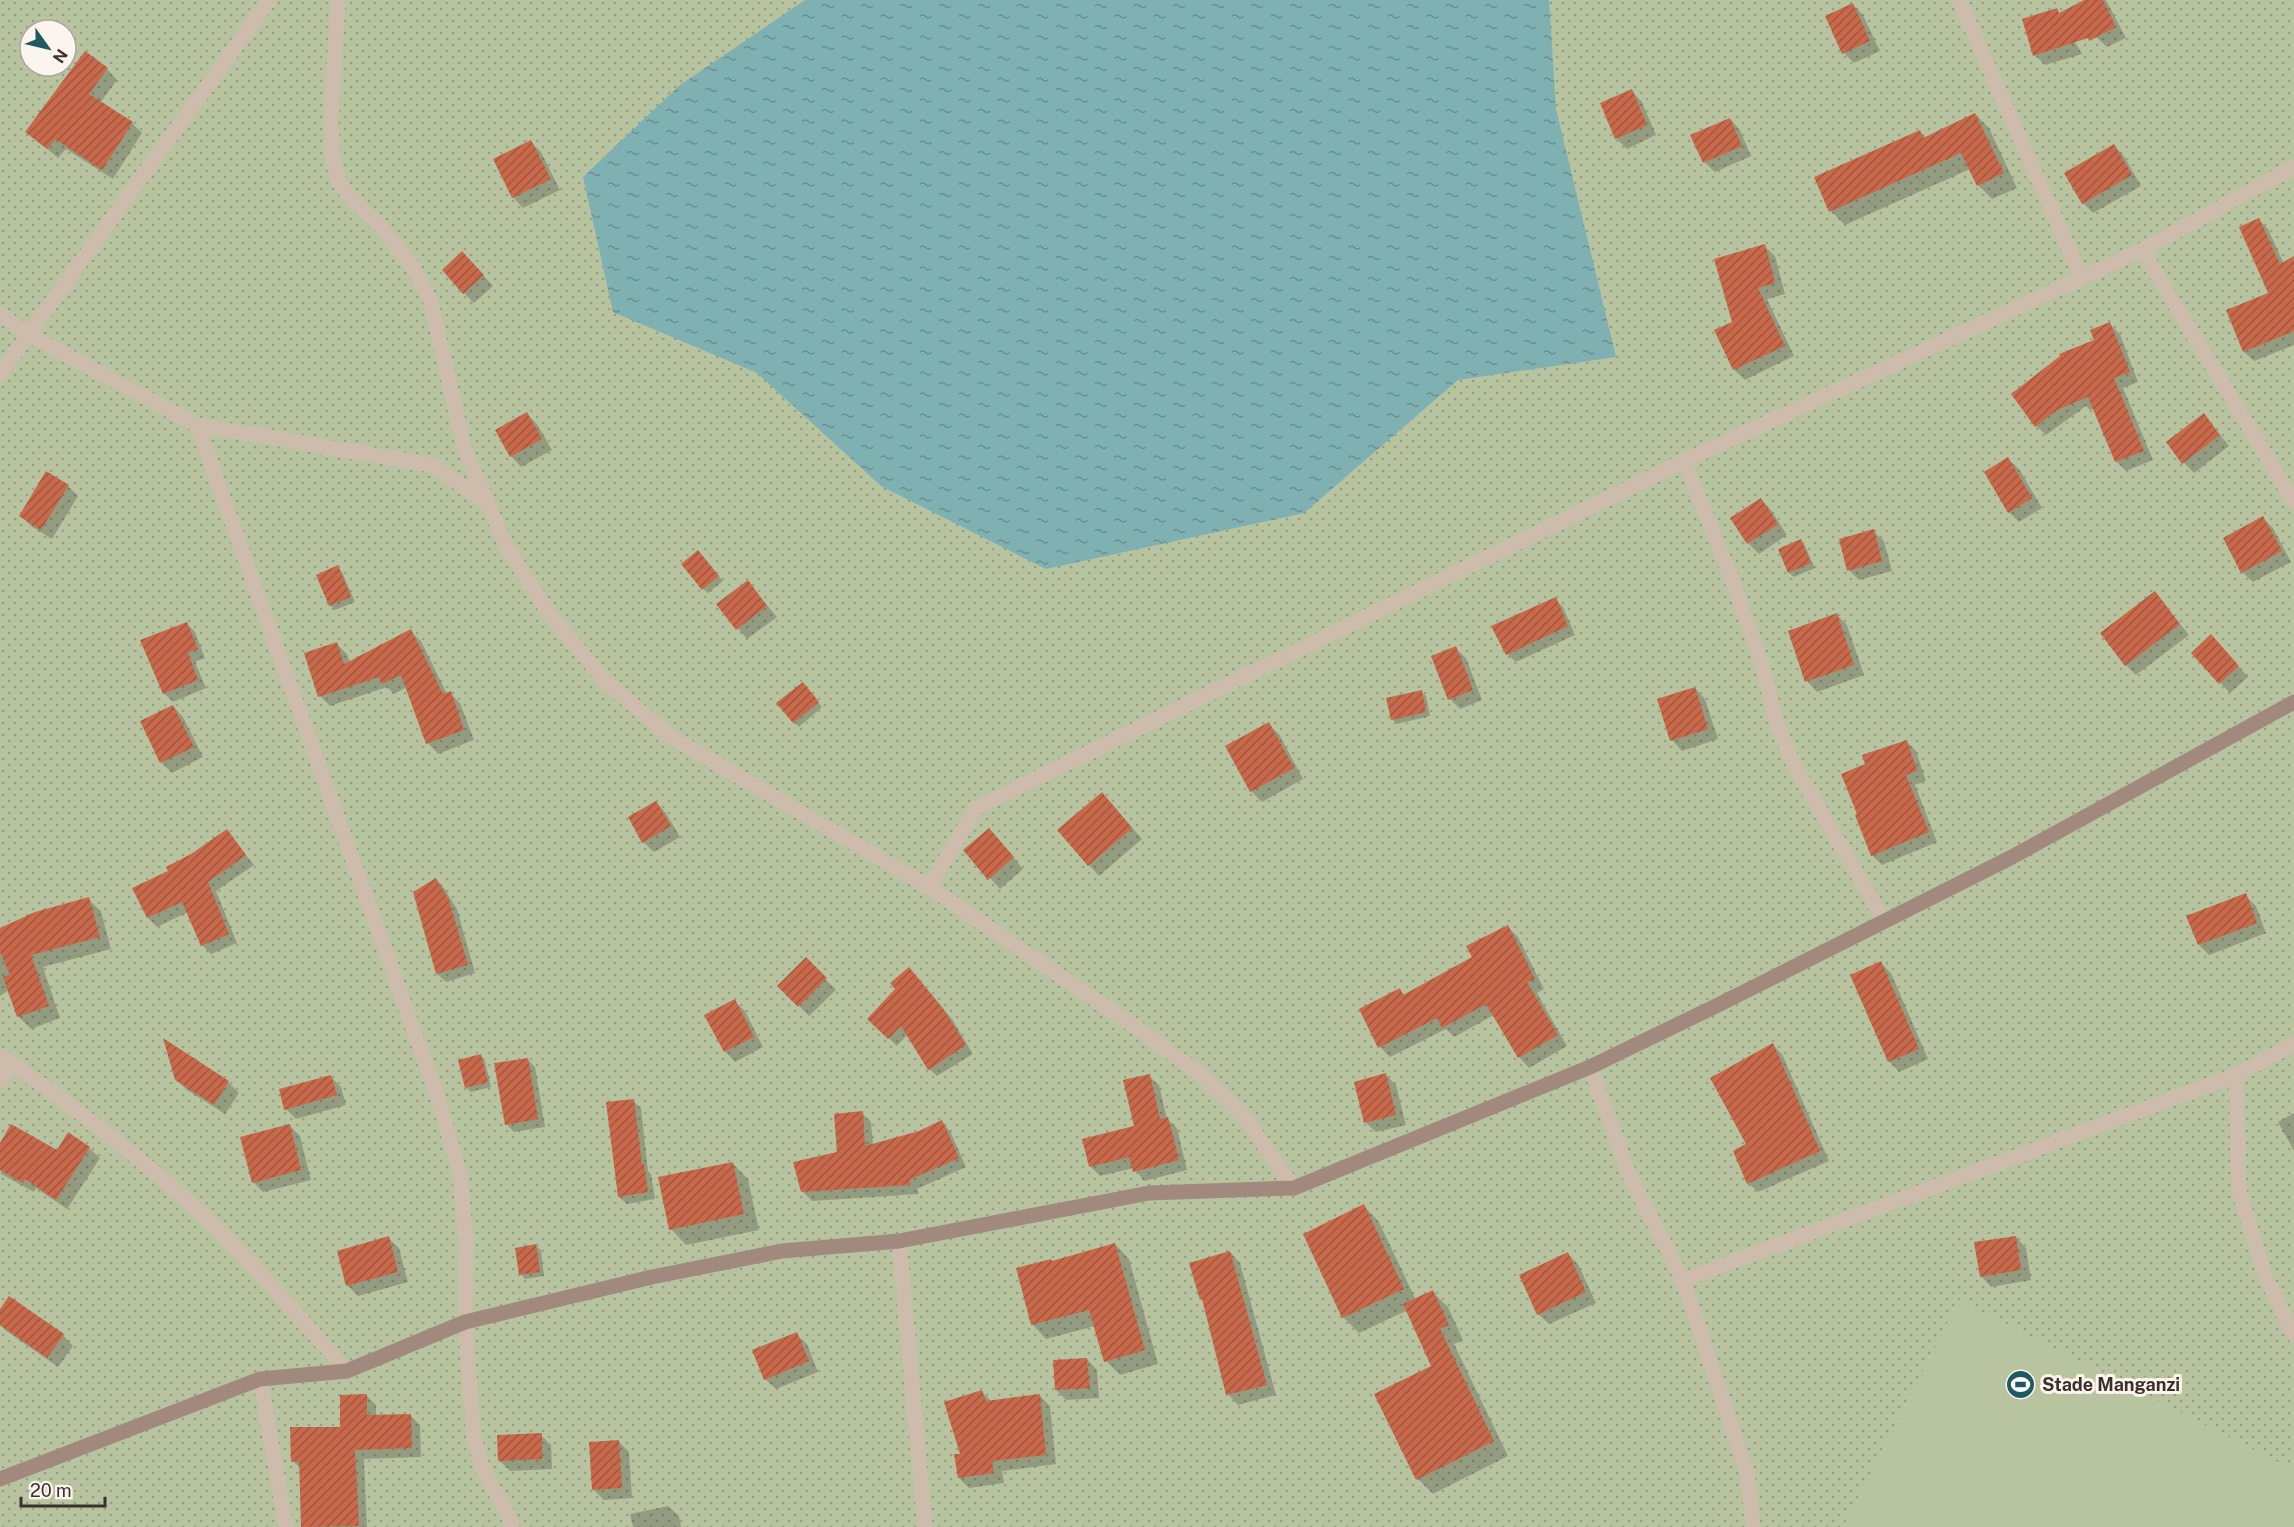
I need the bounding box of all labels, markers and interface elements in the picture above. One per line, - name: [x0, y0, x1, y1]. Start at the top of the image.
- north arrow: [18, 18, 78, 78]
- text: N: [49, 46, 71, 67]
- sports icon: Stade Manganzi: [2005, 1369, 2037, 1401]
- place label: Stade Manganzi: [2042, 1374, 2180, 1395]
- scale bar: [21, 1470, 105, 1508]
- text: 20 m: [30, 1480, 72, 1501]

